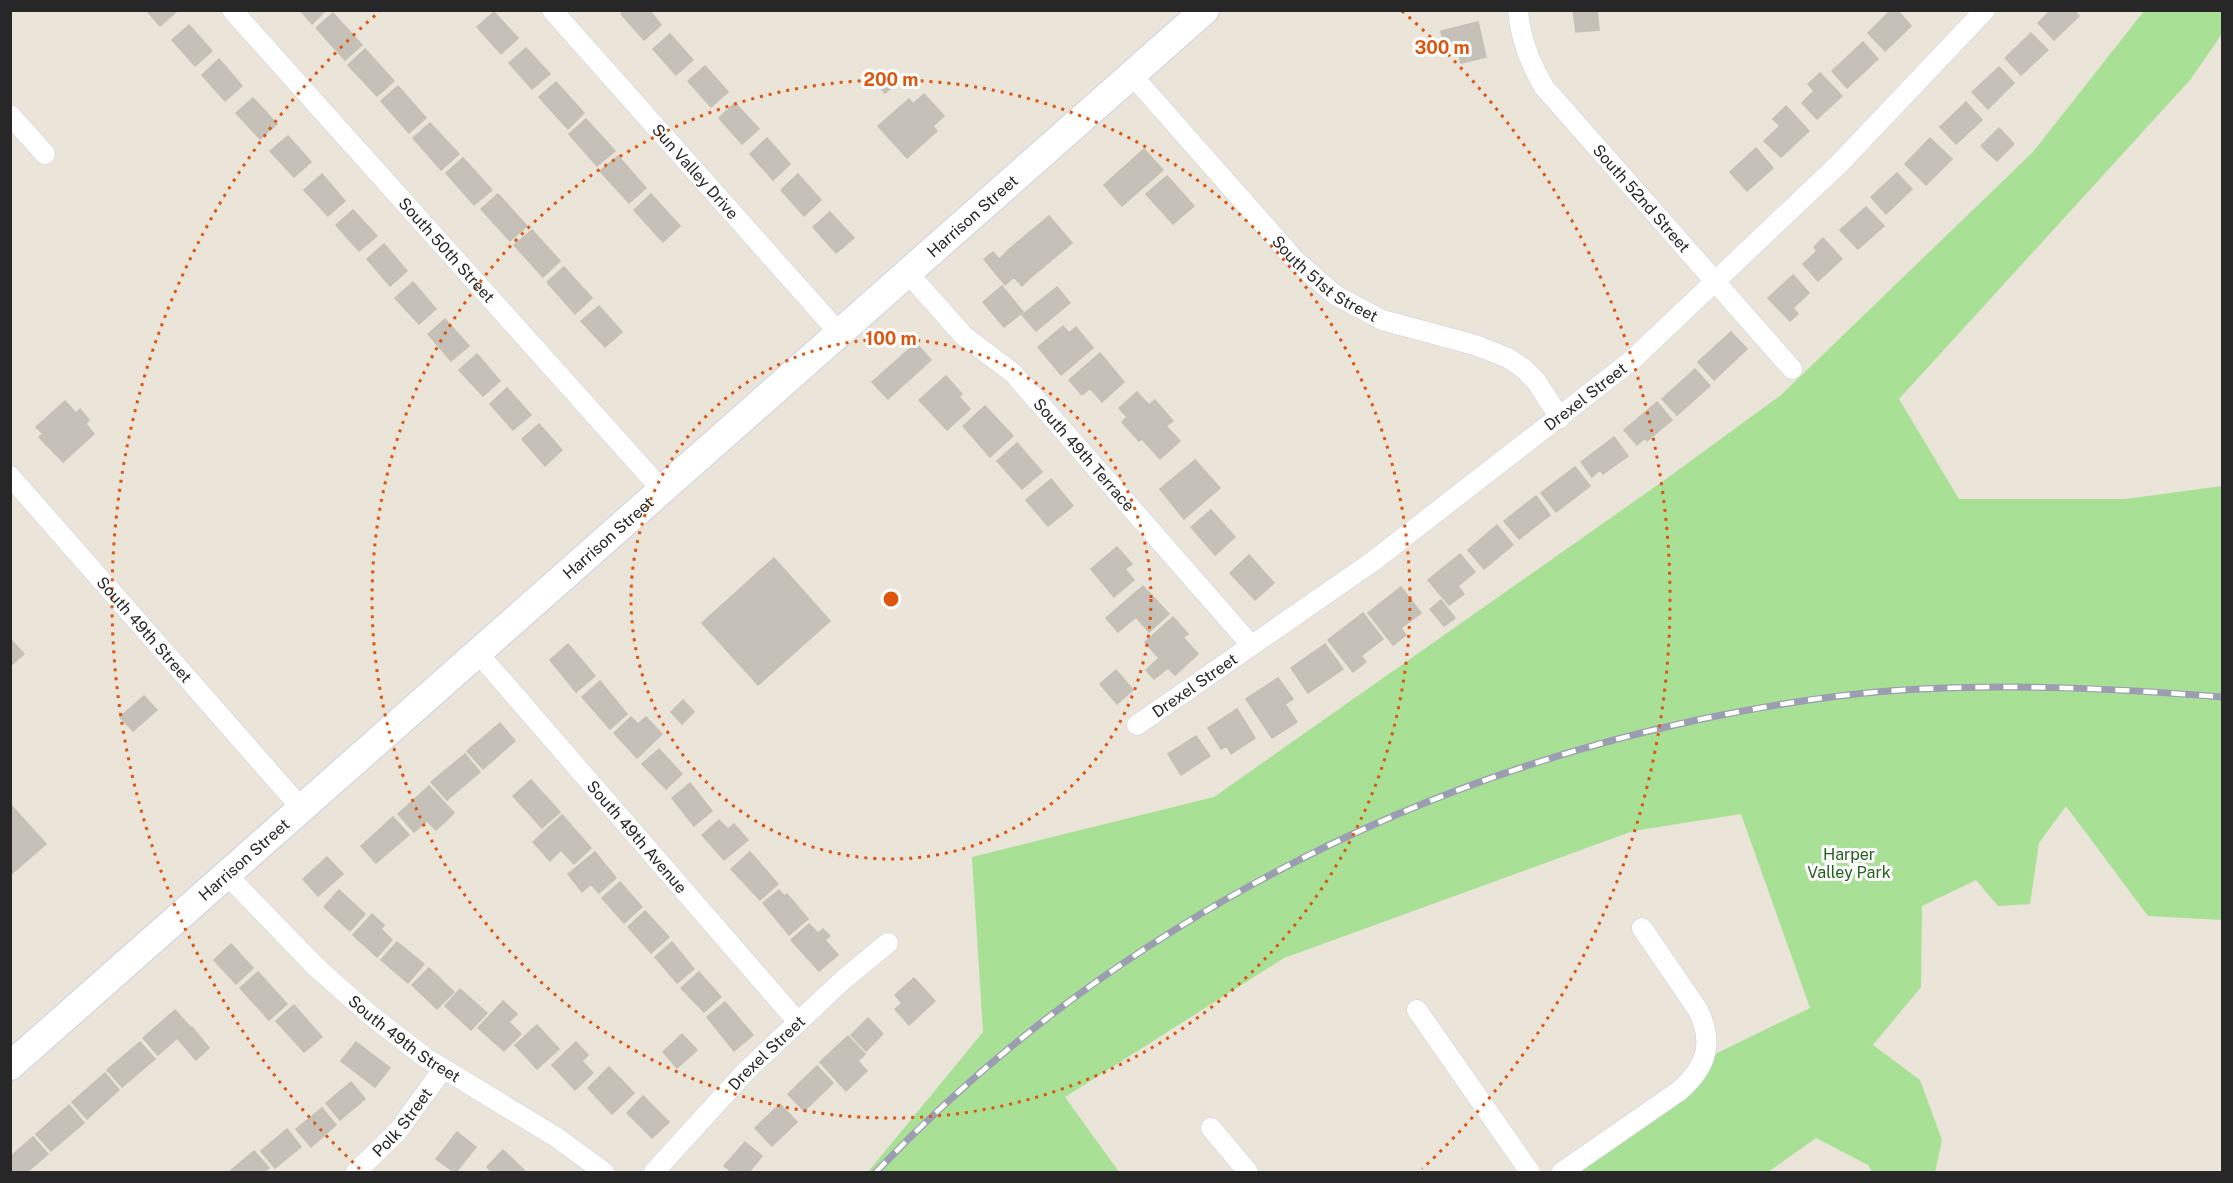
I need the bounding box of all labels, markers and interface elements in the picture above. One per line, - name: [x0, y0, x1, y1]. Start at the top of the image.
- text: 300 m: [1414, 37, 1470, 58]
- text: 200 m: [864, 69, 918, 90]
- street label: Sun Valley Drive: [648, 120, 743, 223]
- street label: South 52nd Street: [1589, 140, 1694, 256]
- street label: Harrison Street: [923, 171, 1021, 261]
- street label: South 50th Street: [395, 193, 499, 306]
- street label: South 51st Street: [1268, 231, 1381, 326]
- text: 100 m: [865, 328, 917, 349]
- street label: Drexel Street: [1540, 359, 1630, 434]
- street label: South 49th Terrace: [1030, 394, 1139, 515]
- street label: Harrison Street: [559, 492, 657, 583]
- street label: South 49th Street: [93, 573, 196, 686]
- centre of rings: [881, 589, 901, 609]
- street label: Drexel Street: [1148, 649, 1241, 721]
- street label: South 49th Avenue: [583, 776, 691, 897]
- street label: Harrison Street: [195, 814, 293, 904]
- park label: Harper Valley Park: [1807, 845, 1891, 882]
- street label: South 49th Street: [345, 991, 464, 1086]
- street label: Drexel Street: [724, 1011, 809, 1094]
- street label: Polk Street: [368, 1084, 436, 1160]

